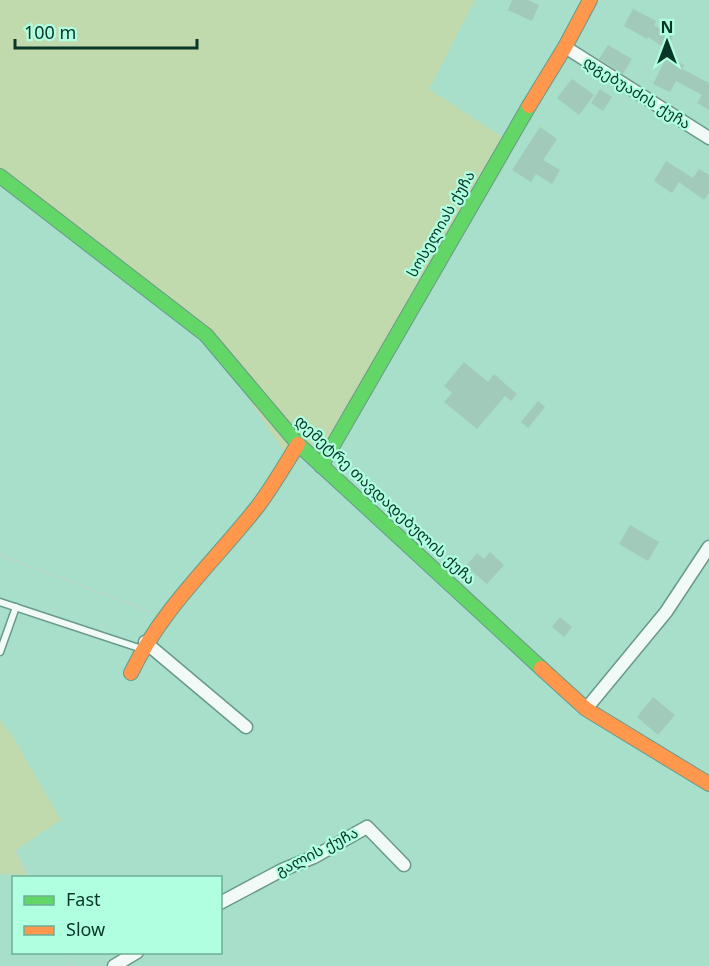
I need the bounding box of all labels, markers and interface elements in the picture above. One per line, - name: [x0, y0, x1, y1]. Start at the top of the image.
- scale bar: [15, 12, 196, 50]
- north arrow: [637, 12, 697, 72]
- text: N: [660, 16, 674, 38]
- text: 100 m: [24, 20, 76, 44]
- street label: დგებუაძის ქუჩა: [580, 51, 695, 133]
- street label: სოსელიას ქუჩა: [401, 167, 479, 280]
- street label: დემეტრე თავდადებულის ქუჩა: [291, 410, 480, 588]
- street label: გალის ქუჩა: [272, 822, 361, 880]
- legend: [12, 876, 222, 954]
- text: Fast: [66, 887, 101, 911]
- text: Slow: [66, 917, 105, 941]

